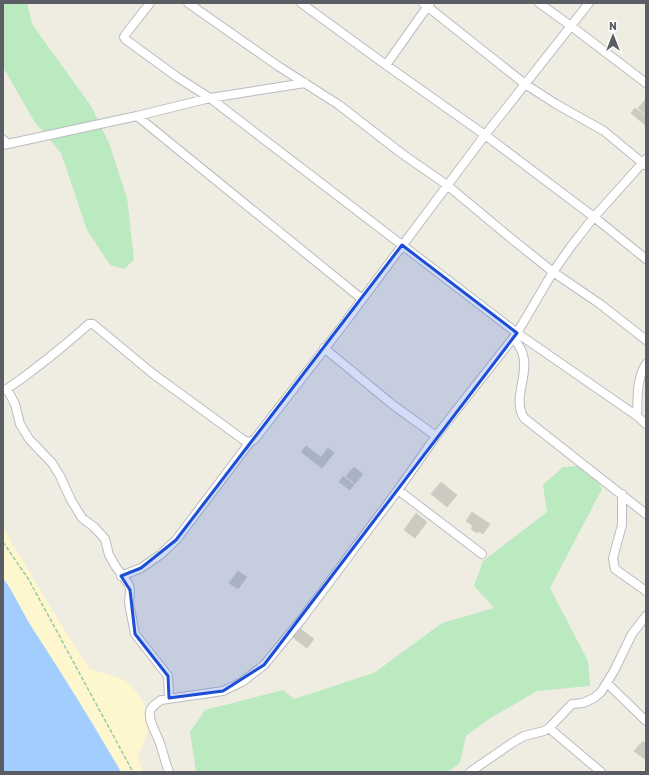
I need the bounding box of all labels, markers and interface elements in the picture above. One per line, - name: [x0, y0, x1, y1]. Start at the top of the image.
- north arrow: [593, 16, 633, 56]
- text: N: [609, 20, 617, 33]

